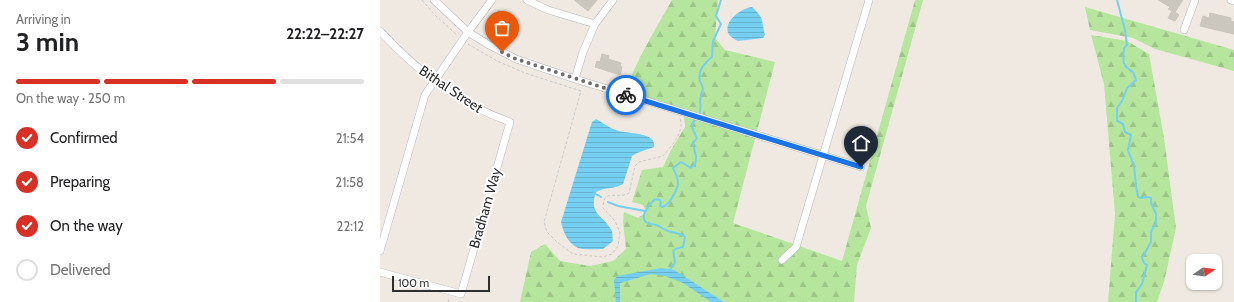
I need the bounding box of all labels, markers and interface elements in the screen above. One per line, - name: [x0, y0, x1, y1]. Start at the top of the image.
- text: Arriving in: [16, 11, 71, 27]
- pin: [485, 11, 519, 52]
- icon: bag: [491, 17, 513, 39]
- text: 22:22–22:27: [286, 25, 364, 43]
- text: 3 min: [16, 26, 79, 58]
- street label: Bithal Street: [416, 61, 486, 117]
- courier: [606, 75, 646, 115]
- icon: bike: [615, 84, 637, 106]
- text: On the way · 250 m: [16, 90, 125, 106]
- pin: [844, 126, 878, 167]
- icon: check: [16, 127, 38, 149]
- text: Confirmed: [50, 129, 118, 147]
- text: 21:54: [336, 130, 364, 146]
- icon: home: [850, 132, 872, 154]
- street label: Bradham Way: [465, 166, 505, 250]
- icon: check: [16, 171, 38, 193]
- text: Preparing: [50, 173, 110, 191]
- text: 21:58: [335, 174, 364, 190]
- icon: check: [16, 215, 38, 237]
- text: On the way: [50, 217, 123, 235]
- text: 22:12: [337, 218, 364, 234]
- north arrow: [1186, 254, 1222, 290]
- map controls: [1186, 254, 1222, 290]
- text: Delivered: [50, 261, 111, 279]
- scale bar: [392, 274, 490, 293]
- text: 100 m: [398, 276, 429, 290]

